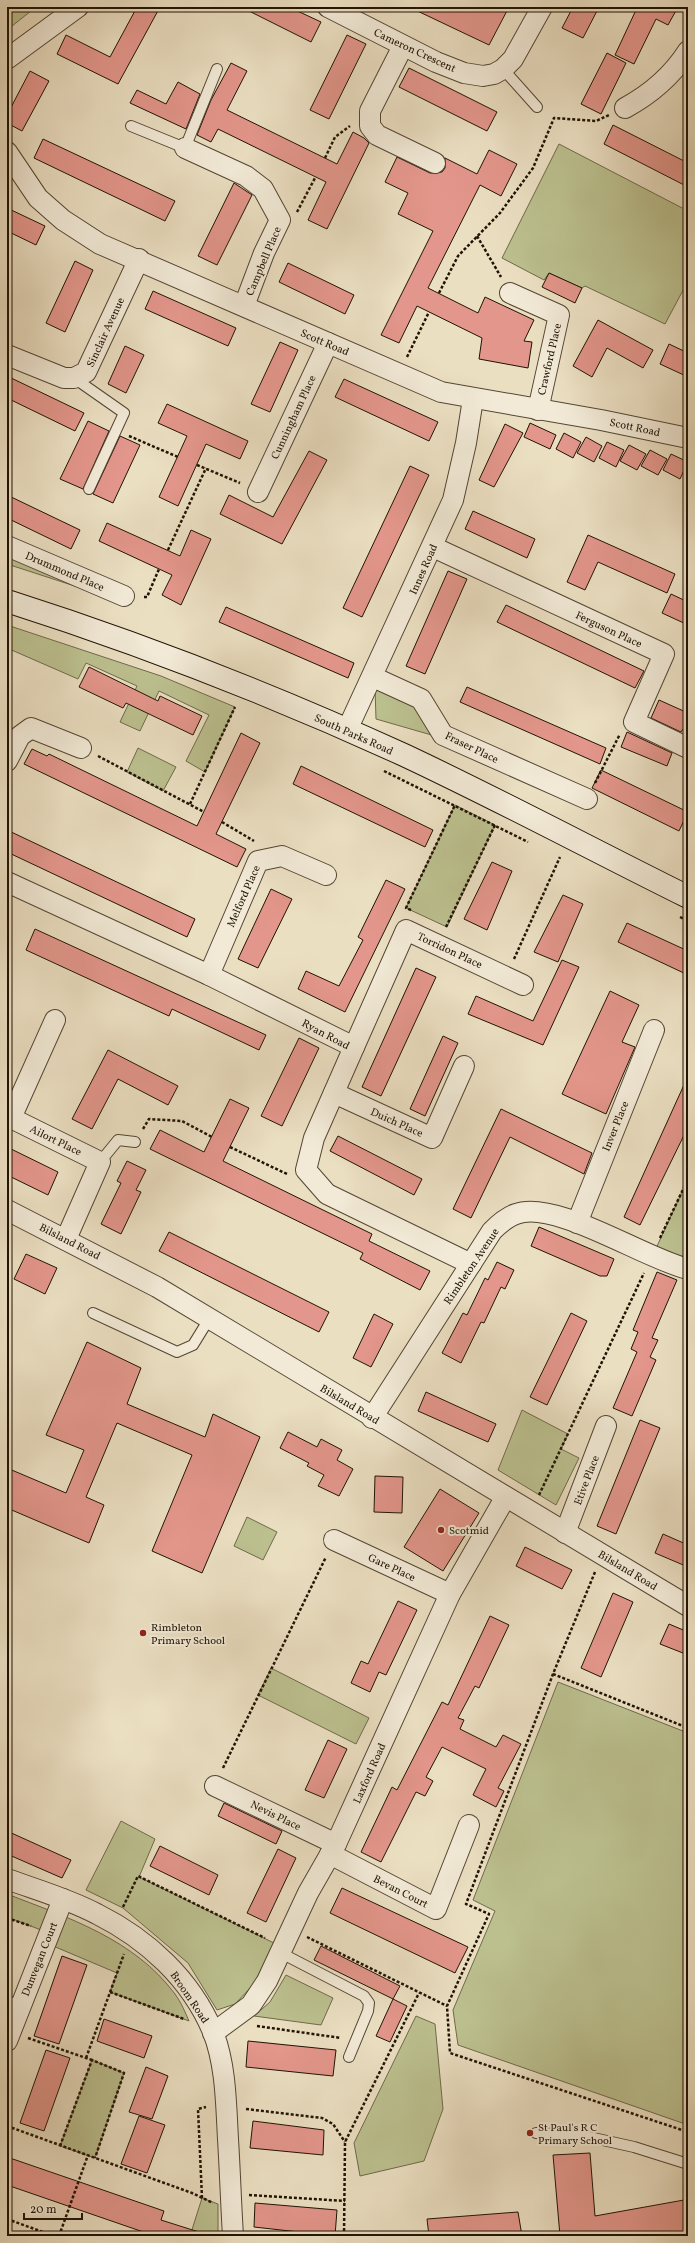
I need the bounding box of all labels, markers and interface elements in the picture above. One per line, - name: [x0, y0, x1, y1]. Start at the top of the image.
- street label: Cameron Crescent: [371, 26, 458, 77]
- street label: Campbell Place: [243, 225, 286, 299]
- street label: Sinclair Avenue: [84, 295, 129, 370]
- street label: Crawford Place: [535, 322, 566, 397]
- street label: Scott Road: [298, 326, 351, 360]
- street label: Cunningham Place: [268, 373, 320, 462]
- street label: Scott Road: [608, 416, 661, 441]
- street label: Innes Road: [407, 542, 442, 597]
- street label: Drummond Place: [23, 549, 106, 596]
- street label: Ferguson Place: [573, 608, 644, 652]
- street label: South Parks Road: [312, 711, 395, 760]
- street label: Fraser Place: [442, 729, 501, 768]
- street label: Melford Place: [224, 863, 265, 930]
- street label: Torridon Place: [414, 930, 484, 973]
- street label: Ryan Road: [299, 1016, 352, 1054]
- street label: Inver Place: [600, 1099, 633, 1154]
- street label: Duich Place: [368, 1105, 425, 1142]
- street label: Ailort Place: [27, 1122, 84, 1160]
- street label: Bilsland Road: [36, 1221, 102, 1264]
- street label: Rimbleton Avenue: [441, 1226, 503, 1308]
- street label: Bilsland Road: [317, 1382, 382, 1429]
- street label: Etive Place: [571, 1453, 604, 1508]
- place label: Scotmid: [449, 1524, 489, 1539]
- marker: Scotmid: [436, 1525, 446, 1535]
- street label: Bilsland Road: [595, 1548, 660, 1595]
- street label: Gare Place: [365, 1551, 418, 1586]
- place label: Rimbleton Primary School: [151, 1621, 225, 1649]
- marker: Rimbleton Primary School: [138, 1628, 148, 1638]
- street label: Laxford Road: [350, 1741, 390, 1806]
- street label: Nevis Place: [248, 1798, 303, 1835]
- street label: Bevan Court: [370, 1872, 430, 1913]
- street label: Dunvegan Court: [19, 1920, 62, 1999]
- street label: Broom Road: [166, 1969, 212, 2027]
- place label: St Paul's R C Primary School: [538, 2121, 612, 2149]
- marker: St Paul's R C Primary School: [525, 2128, 535, 2138]
- scale bar: [24, 2195, 82, 2221]
- text: 20 m: [30, 2202, 57, 2218]

